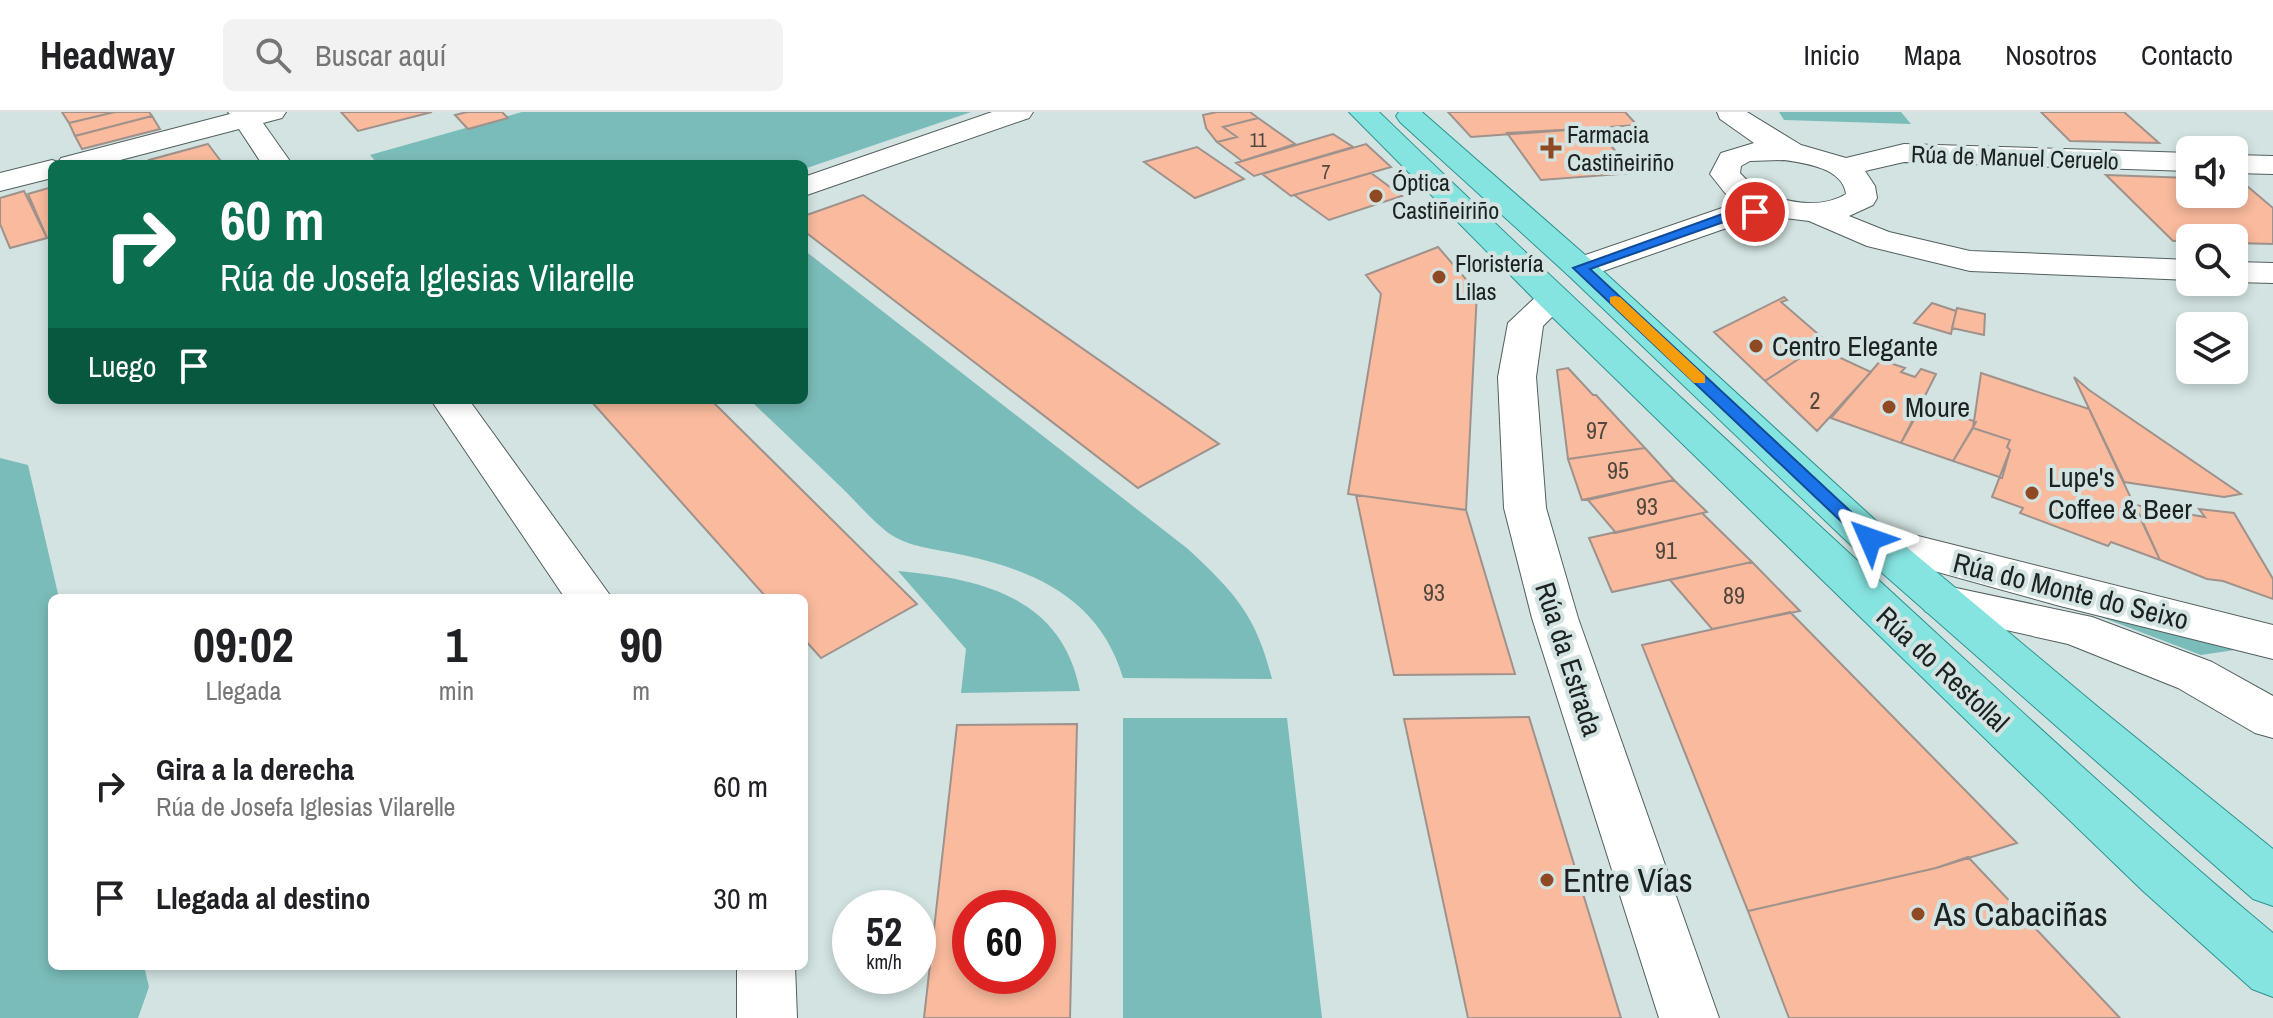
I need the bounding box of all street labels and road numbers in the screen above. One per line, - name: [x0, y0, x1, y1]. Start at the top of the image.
- street label: Rúa de Manuel Ceruelo: [1911, 137, 2119, 177]
- street label: Rúa do Monte do Seixo: [1949, 543, 2193, 639]
- street label: Rúa da Estrada: [1526, 577, 1612, 741]
- street label: Rúa do Restollal: [1868, 598, 2018, 740]

